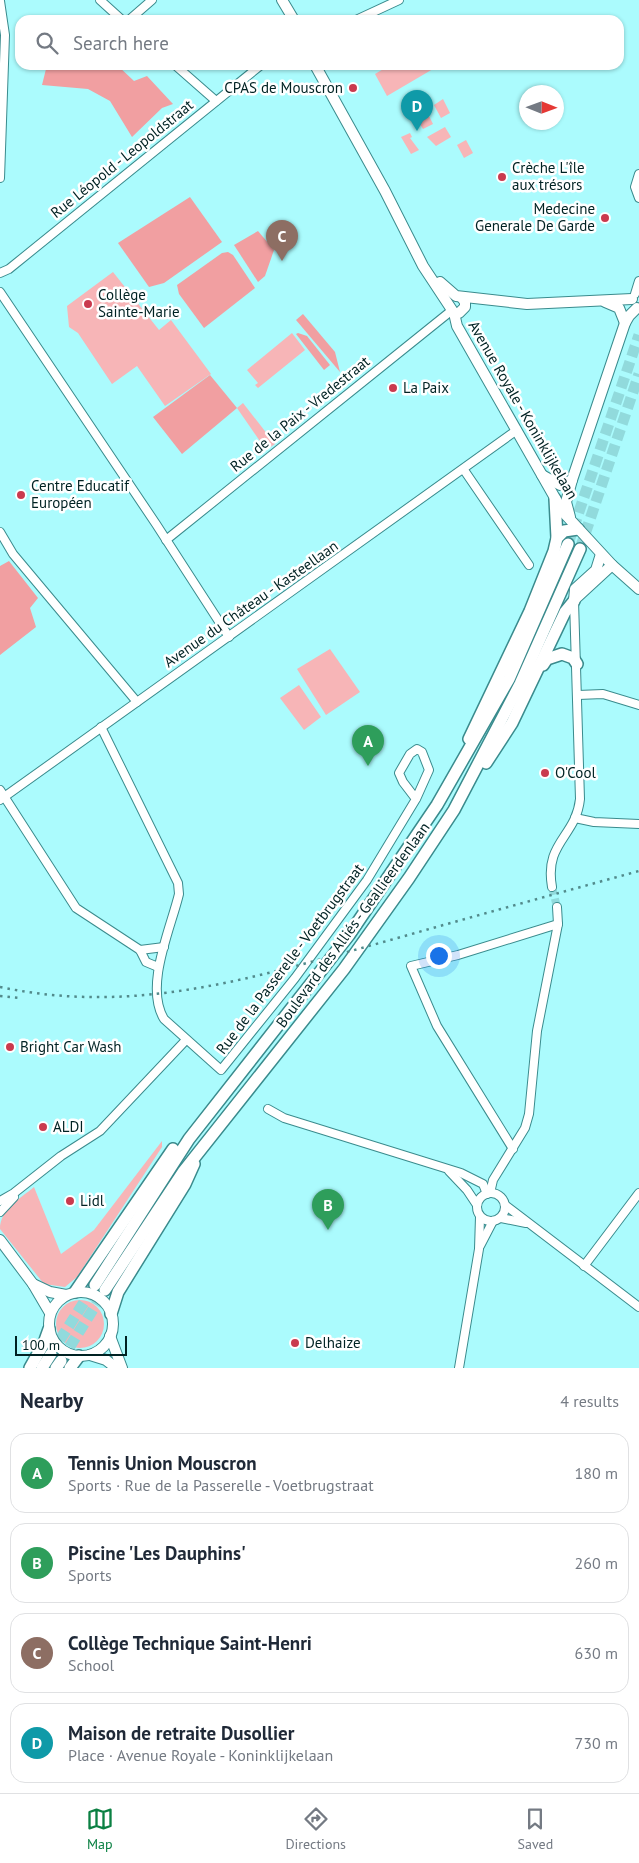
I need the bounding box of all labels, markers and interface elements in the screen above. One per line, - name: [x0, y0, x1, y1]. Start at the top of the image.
- search box: [15, 15, 624, 70]
- icon: search: [33, 29, 61, 57]
- text: Search here: [73, 31, 169, 55]
- place label: CPAS de Mouscron: [224, 78, 343, 97]
- marker: CPAS de Mouscron: [347, 82, 359, 94]
- north arrow: [519, 85, 564, 130]
- pin: D: [401, 90, 433, 131]
- street label: Rue Léopold - Leopoldstraat: [47, 95, 197, 222]
- place label: Crèche L'île aux trésors: [512, 158, 585, 194]
- marker: Crèche L'île aux trésors: [496, 171, 508, 183]
- place label: Medecine Generale De Garde: [475, 199, 595, 235]
- marker: Medecine Generale De Garde: [599, 212, 611, 224]
- pin: C: [266, 220, 298, 261]
- place label: Collège Sainte-Marie: [98, 285, 180, 321]
- marker: Collège Sainte-Marie: [82, 298, 94, 310]
- street label: Avenue Royale - Koninklijkelaan: [464, 317, 582, 502]
- street label: Rue de la Paix - Vredestraat: [226, 352, 373, 476]
- place label: La Paix: [403, 378, 449, 397]
- marker: La Paix: [387, 382, 399, 394]
- place label: Centre Educatif Européen: [31, 476, 130, 512]
- marker: Centre Educatif Européen: [15, 489, 27, 501]
- street label: Avenue du Château - Kasteellaan: [160, 536, 342, 671]
- pin: A: [352, 725, 384, 766]
- place label: O'Cool: [555, 763, 596, 782]
- marker: O'Cool: [539, 767, 551, 779]
- street label: Boulevard des Alliés - Geallieerdenlaan: [272, 818, 433, 1031]
- street label: Rue de la Passerelle - Voetbrugstraat: [212, 860, 367, 1058]
- your location: [426, 943, 452, 969]
- place label: Bright Car Wash: [20, 1037, 122, 1056]
- marker: Bright Car Wash: [4, 1041, 16, 1053]
- place label: ALDI: [53, 1117, 84, 1136]
- marker: ALDI: [37, 1121, 49, 1133]
- pin: B: [312, 1189, 344, 1230]
- place label: Lidl: [80, 1191, 105, 1210]
- marker: Lidl: [64, 1195, 76, 1207]
- scale bar: [15, 1333, 128, 1356]
- place label: Delhaize: [305, 1333, 361, 1352]
- text: 100 m: [22, 1336, 60, 1354]
- marker: Delhaize: [289, 1337, 301, 1349]
- text: Nearby: [20, 1387, 83, 1414]
- text: 4 results: [560, 1391, 619, 1411]
- text: Tennis Union Mouscron: [68, 1451, 257, 1475]
- text: A: [32, 1463, 42, 1483]
- text: 180 m: [575, 1463, 618, 1483]
- text: Sports · Rue de la Passerelle - Voetbrugstraat: [68, 1475, 374, 1495]
- text: Piscine 'Les Dauphins': [68, 1541, 246, 1565]
- text: B: [32, 1553, 42, 1573]
- text: 260 m: [575, 1553, 618, 1573]
- text: Sports: [68, 1565, 112, 1585]
- text: Collège Technique Saint-Henri: [68, 1631, 312, 1655]
- text: C: [33, 1643, 41, 1663]
- text: 630 m: [575, 1643, 618, 1663]
- text: School: [68, 1655, 114, 1675]
- text: Maison de retraite Dusollier: [68, 1721, 294, 1745]
- text: D: [32, 1733, 42, 1753]
- text: 730 m: [575, 1733, 618, 1753]
- text: Place · Avenue Royale - Koninklijkelaan: [68, 1745, 333, 1765]
- tab: Map: [86, 1805, 114, 1853]
- tab: Directions: [285, 1805, 346, 1853]
- tab: Saved: [518, 1805, 553, 1853]

